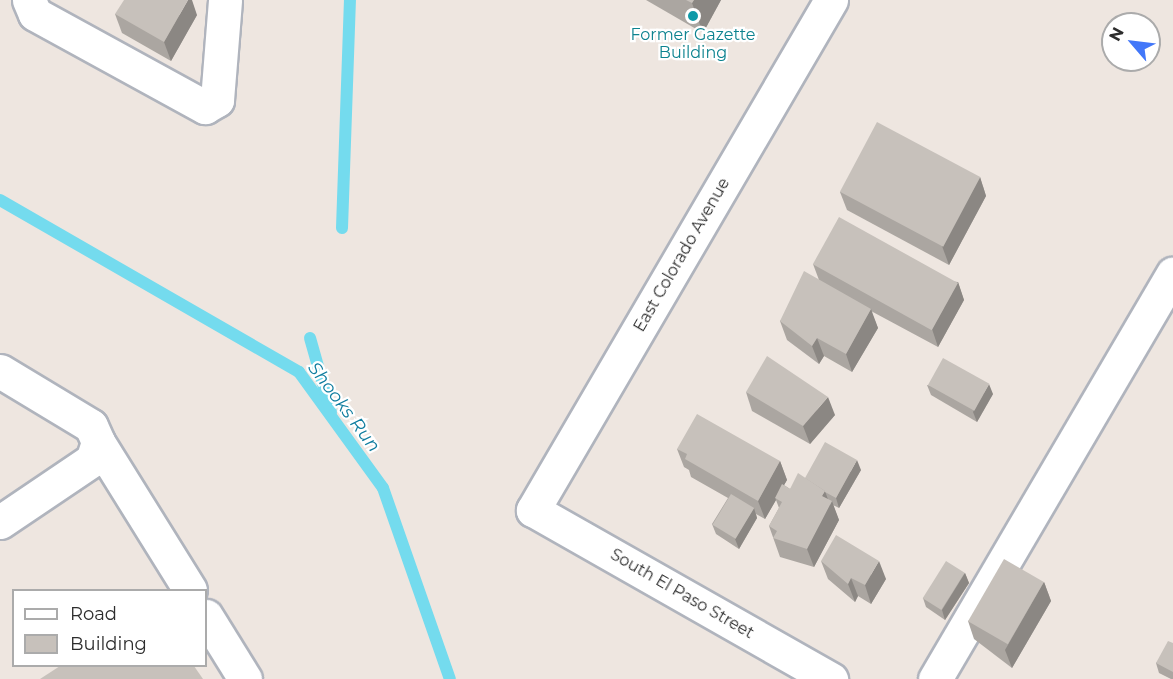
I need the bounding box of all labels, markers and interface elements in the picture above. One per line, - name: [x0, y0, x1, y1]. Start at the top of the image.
- marker: Former Gazette Building: [686, 9, 700, 23]
- north arrow: [1101, 12, 1161, 72]
- text: N: [1105, 24, 1128, 44]
- place label: Former Gazette Building: [630, 25, 756, 63]
- street label: East Colorado Avenue: [630, 175, 734, 335]
- water label: Shooks Run: [303, 358, 385, 456]
- street label: South El Paso Street: [607, 545, 757, 643]
- legend: [12, 589, 207, 667]
- text: Road: [70, 603, 117, 625]
- text: Building: [70, 633, 147, 655]

